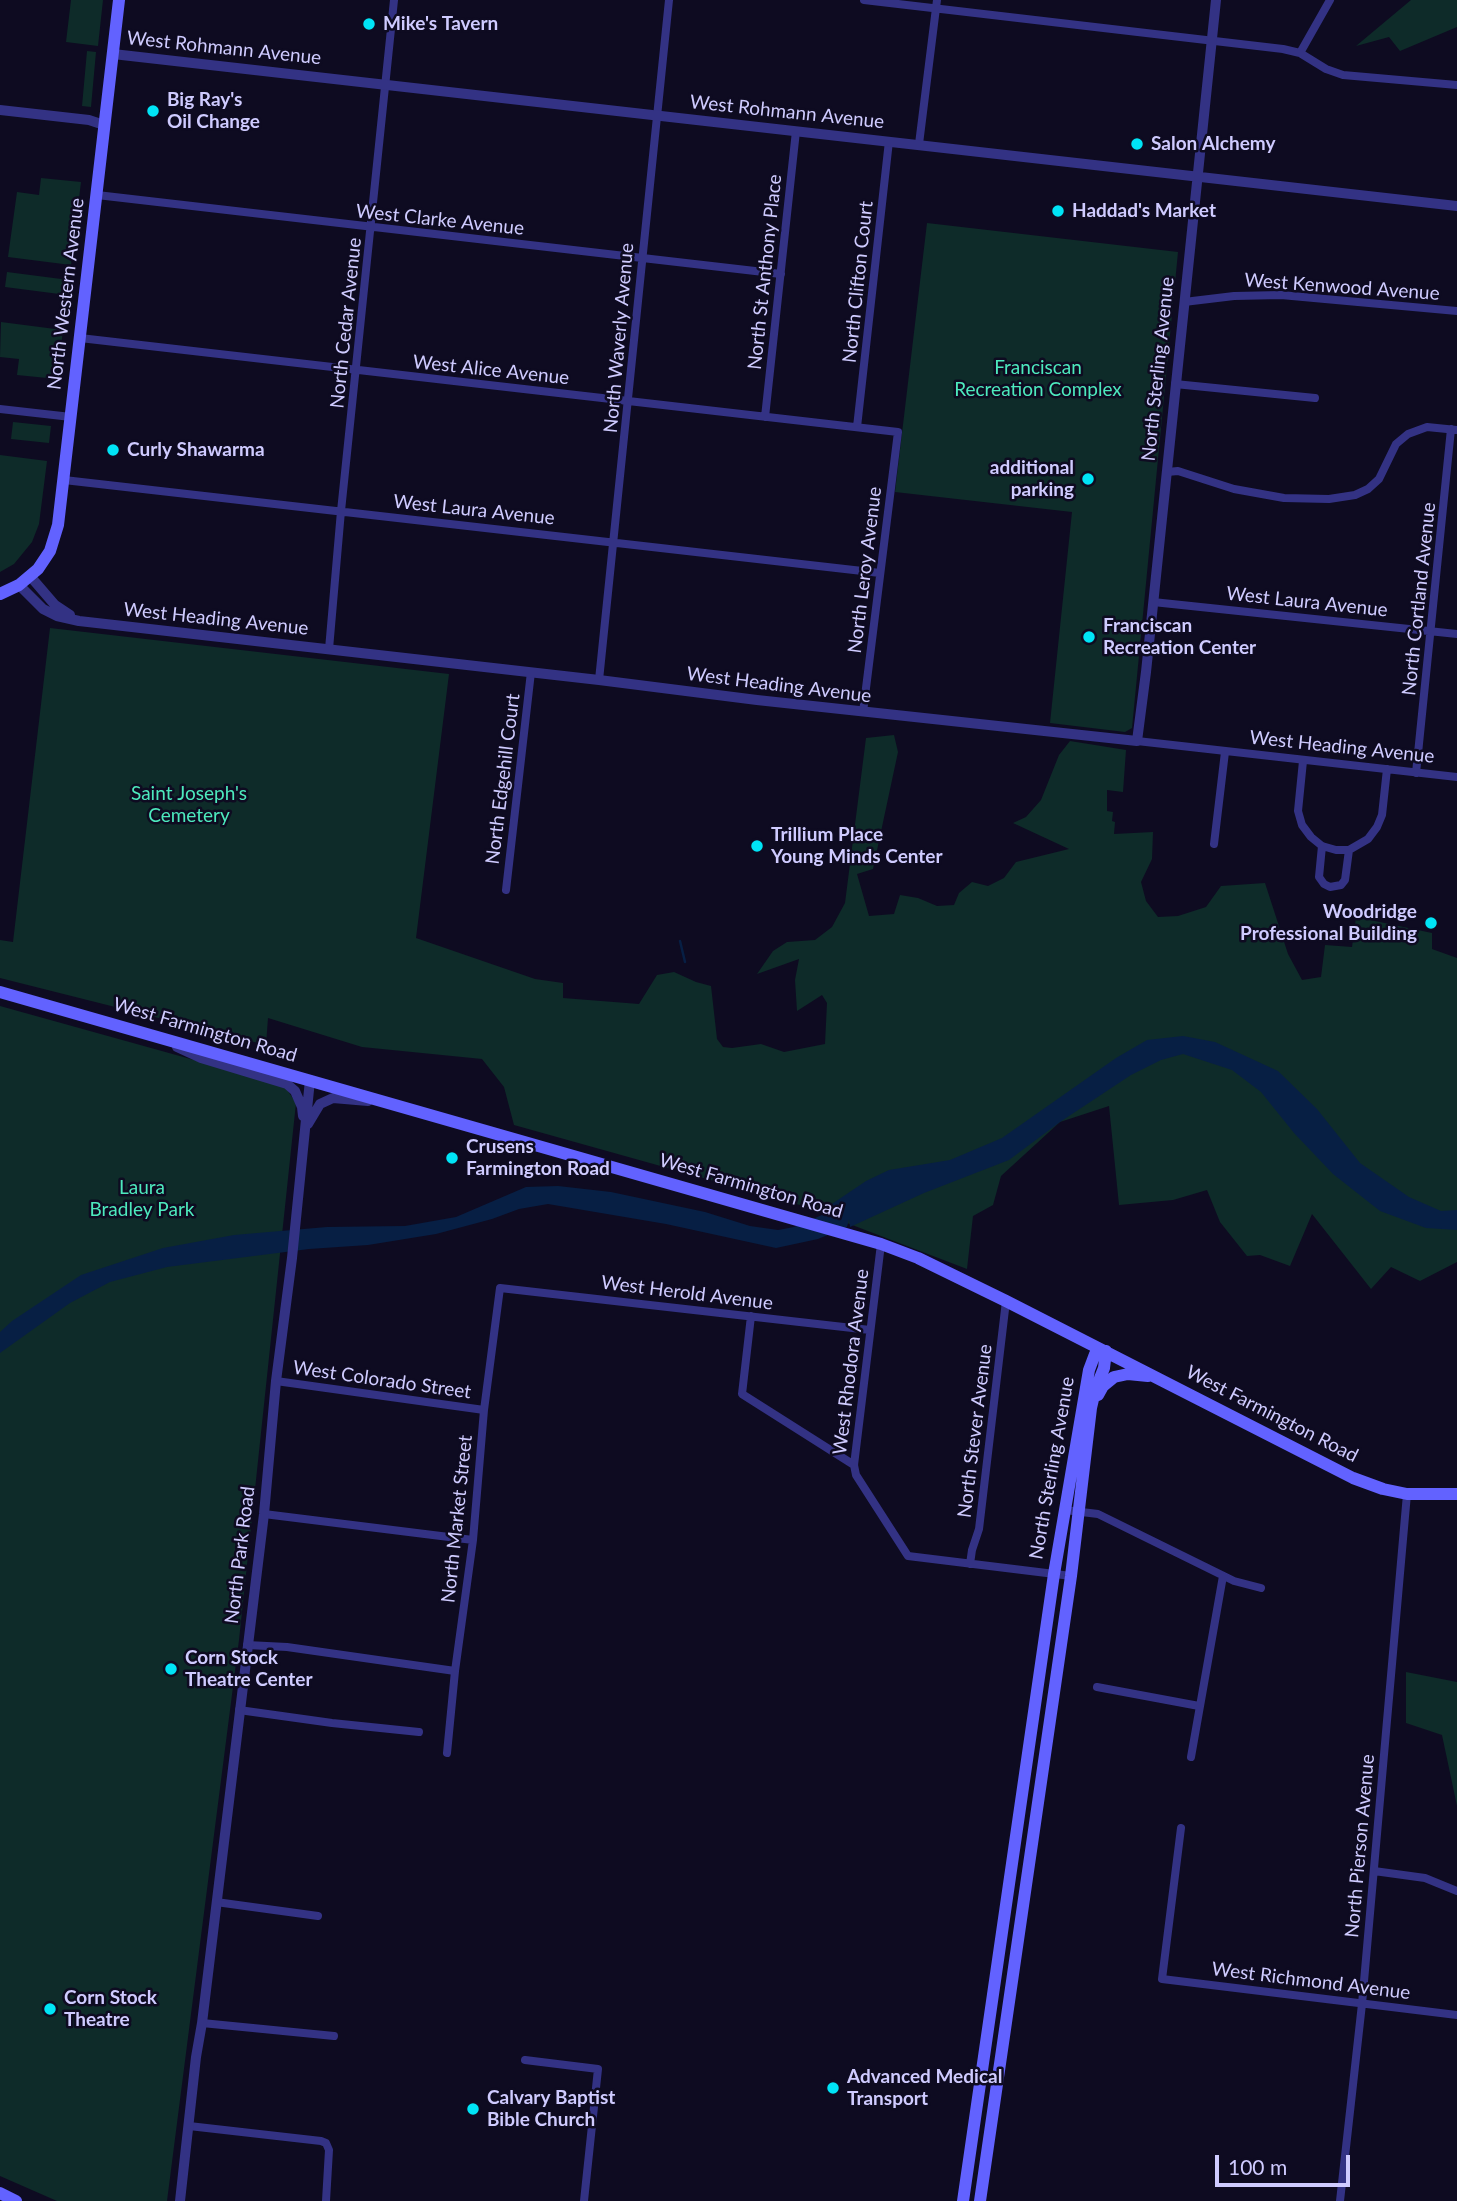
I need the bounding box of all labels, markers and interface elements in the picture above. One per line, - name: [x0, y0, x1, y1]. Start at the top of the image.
- place label: Mike's Tavern: [383, 13, 498, 35]
- marker: Mike's Tavern: [361, 16, 377, 32]
- street label: West Rohmann Avenue: [126, 26, 322, 70]
- place label: Big Ray's Oil Change: [167, 89, 260, 133]
- street label: West Rohmann Avenue: [689, 90, 885, 134]
- marker: Big Ray's Oil Change: [145, 103, 161, 119]
- place label: Salon Alchemy: [1151, 133, 1275, 155]
- marker: Salon Alchemy: [1129, 136, 1145, 152]
- street label: North St Anthony Place: [743, 173, 787, 371]
- street label: North Western Avenue: [43, 197, 89, 391]
- street label: West Clarke Avenue: [355, 200, 525, 240]
- street label: North Clifton Court: [838, 200, 878, 364]
- place label: Haddad's Market: [1072, 200, 1216, 222]
- marker: Haddad's Market: [1050, 203, 1066, 219]
- street label: North Cedar Avenue: [326, 237, 366, 409]
- street label: North Waverly Avenue: [599, 242, 639, 434]
- street label: West Kenwood Avenue: [1244, 269, 1440, 305]
- street label: North Sterling Avenue: [1137, 276, 1179, 462]
- street label: West Alice Avenue: [412, 350, 570, 390]
- park label: Franciscan Recreation Complex: [954, 357, 1122, 401]
- place label: Curly Shawarma: [127, 439, 265, 461]
- marker: Curly Shawarma: [105, 442, 121, 458]
- place label: additional parking: [990, 457, 1074, 501]
- marker: additional parking: [1080, 471, 1096, 487]
- street label: North Leroy Avenue: [843, 485, 887, 655]
- street label: West Laura Avenue: [392, 490, 556, 530]
- street label: North Cortland Avenue: [1398, 501, 1440, 697]
- street label: West Laura Avenue: [1225, 582, 1389, 622]
- street label: West Heading Avenue: [122, 598, 310, 640]
- place label: Franciscan Recreation Center: [1103, 615, 1256, 659]
- marker: Franciscan Recreation Center: [1081, 629, 1097, 645]
- street label: West Heading Avenue: [685, 662, 873, 708]
- street label: North Edgehill Court: [481, 692, 525, 866]
- street label: West Heading Avenue: [1248, 726, 1436, 768]
- park label: Saint Joseph's Cemetery: [131, 783, 247, 827]
- place label: Trillium Place Young Minds Center: [771, 824, 943, 868]
- marker: Trillium Place Young Minds Center: [749, 838, 765, 854]
- place label: Woodridge Professional Building: [1240, 901, 1417, 945]
- marker: Woodridge Professional Building: [1423, 915, 1439, 931]
- street label: West Farmington Road: [110, 993, 300, 1067]
- place label: Crusens Farmington Road: [466, 1136, 610, 1180]
- street label: West Farmington Road: [656, 1149, 846, 1223]
- marker: Crusens Farmington Road: [444, 1150, 460, 1166]
- park label: Laura Bradley Park: [90, 1177, 194, 1221]
- street label: West Rhodora Avenue: [828, 1268, 874, 1456]
- street label: West Herold Avenue: [600, 1271, 774, 1315]
- street label: North Stever Avenue: [953, 1343, 997, 1519]
- street label: West Colorado Street: [291, 1356, 473, 1404]
- street label: West Farmington Road: [1182, 1361, 1362, 1467]
- street label: North Sterling Avenue: [1025, 1375, 1079, 1561]
- street label: North Market Street: [437, 1434, 477, 1604]
- street label: North Park Road: [220, 1485, 260, 1625]
- place label: Corn Stock Theatre Center: [185, 1647, 313, 1691]
- marker: Corn Stock Theatre Center: [163, 1661, 179, 1677]
- street label: North Pierson Avenue: [1341, 1753, 1379, 1939]
- street label: West Richmond Avenue: [1210, 1958, 1412, 2004]
- place label: Corn Stock Theatre: [64, 1987, 157, 2031]
- marker: Corn Stock Theatre: [42, 2001, 58, 2017]
- place label: Advanced Medical Transport: [847, 2066, 1002, 2110]
- marker: Advanced Medical Transport: [825, 2080, 841, 2096]
- place label: Calvary Baptist Bible Church: [487, 2087, 615, 2131]
- marker: Calvary Baptist Bible Church: [465, 2101, 481, 2117]
- scale bar: [1219, 2142, 1354, 2186]
- text: 100 m: [1228, 2154, 1287, 2179]

